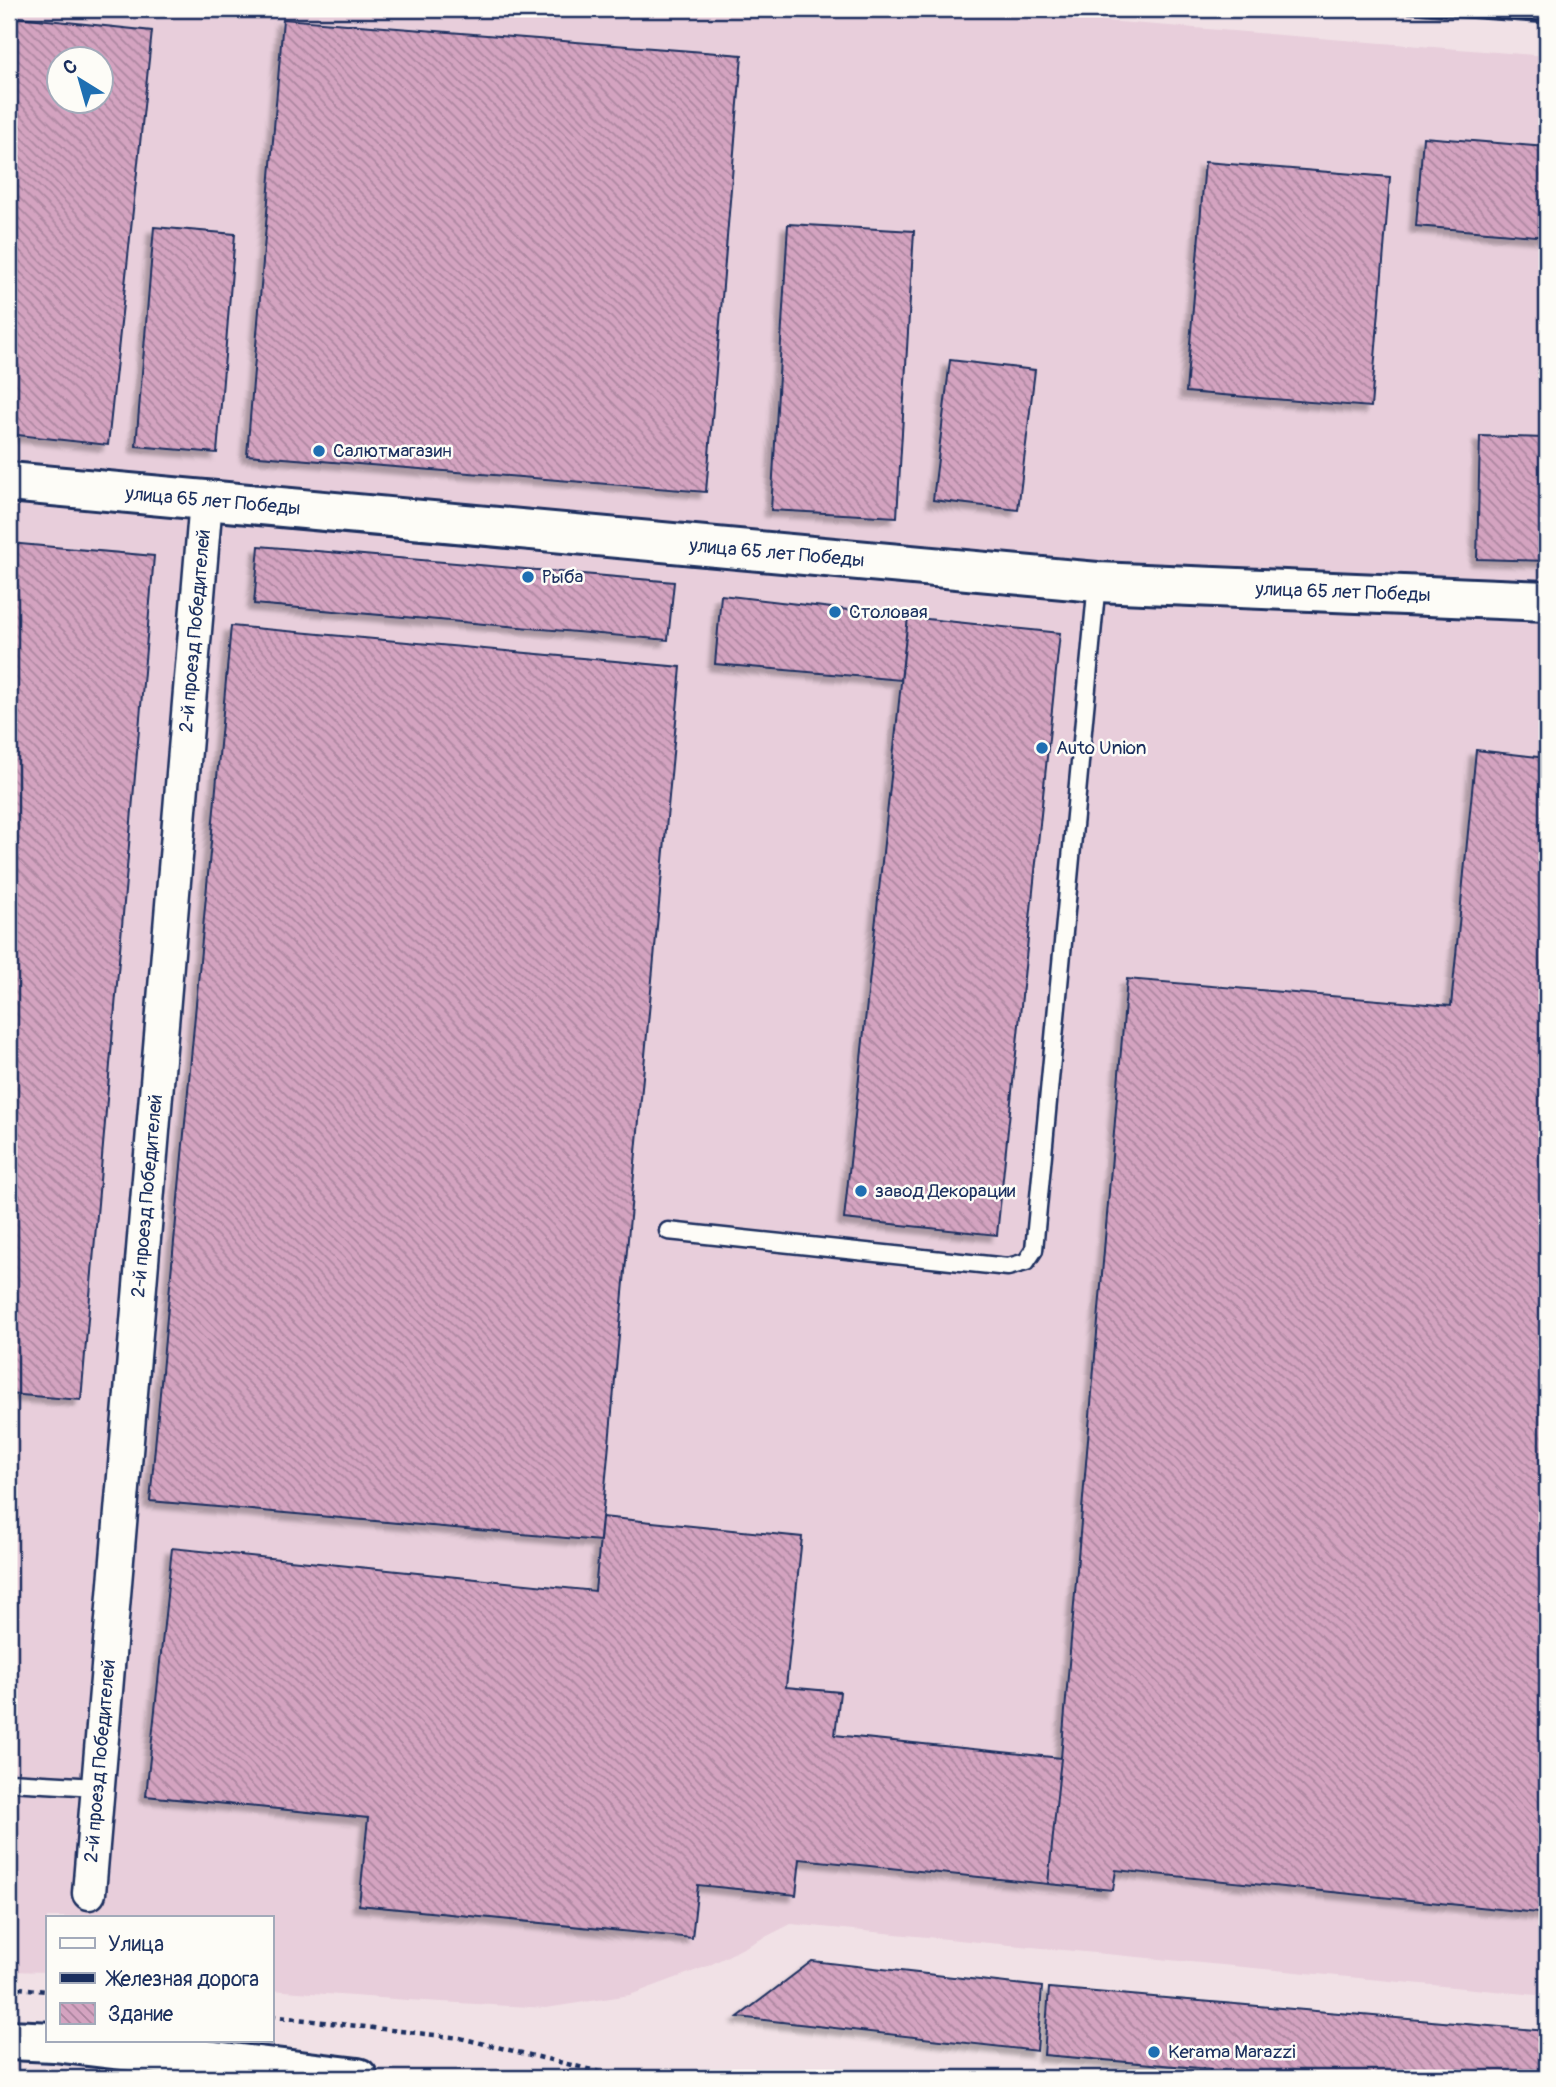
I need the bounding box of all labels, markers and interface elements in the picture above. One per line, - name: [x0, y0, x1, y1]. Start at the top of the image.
- north arrow: [46, 46, 116, 116]
- text: С: [58, 54, 82, 80]
- place label: Салютмагазин: [333, 439, 452, 463]
- marker: Салютмагазин: [311, 443, 327, 459]
- street label: улица 65 лет Победы: [124, 481, 301, 521]
- street label: 2-й проезд Победителей: [174, 528, 216, 734]
- street label: улица 65 лет Победы: [688, 533, 865, 573]
- place label: Рыба: [542, 565, 584, 589]
- marker: Рыба: [520, 569, 536, 585]
- street label: улица 65 лет Победы: [1254, 577, 1431, 607]
- place label: Столовая: [849, 600, 928, 624]
- marker: Столовая: [827, 604, 843, 620]
- place label: Auto Union: [1056, 736, 1147, 760]
- marker: Auto Union: [1034, 740, 1050, 756]
- street label: 2-й проезд Победителей: [126, 1093, 168, 1299]
- place label: завод Декорации: [875, 1179, 1016, 1203]
- marker: завод Декорации: [853, 1183, 869, 1199]
- street label: 2-й проезд Победителей: [79, 1658, 121, 1864]
- legend: [46, 1916, 273, 2042]
- text: Улица: [108, 1931, 164, 1958]
- text: Железная дорога: [105, 1966, 259, 1993]
- text: Здание: [108, 2001, 174, 2028]
- place label: Kerama Marazzi: [1168, 2040, 1296, 2064]
- marker: Kerama Marazzi: [1146, 2044, 1162, 2060]

